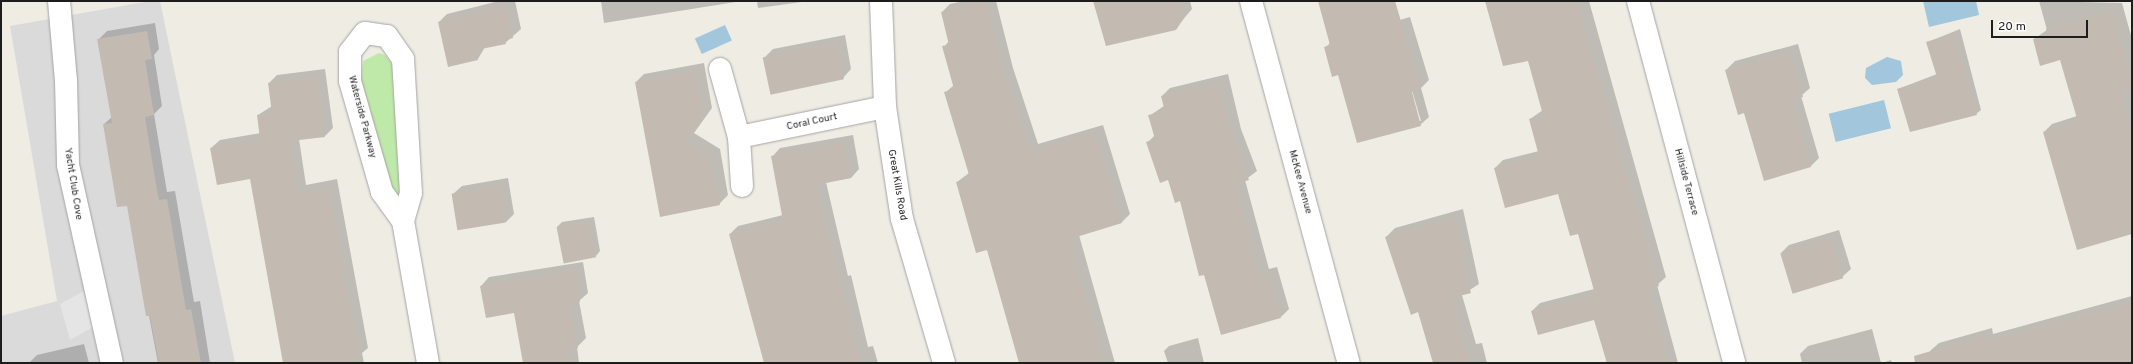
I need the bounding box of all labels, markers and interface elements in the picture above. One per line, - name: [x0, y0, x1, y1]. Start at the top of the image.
- scale bar: [1993, 12, 2090, 38]
- text: 20 m: [1998, 19, 2026, 35]
- street label: Waterside Parkway: [345, 74, 379, 160]
- street label: Coral Court: [786, 111, 838, 133]
- street label: Yacht Club Cove: [61, 147, 85, 221]
- street label: Hillside Terrace: [1671, 147, 1701, 217]
- street label: Great Kills Road: [885, 149, 909, 221]
- street label: McKee Avenue: [1286, 149, 1314, 215]

